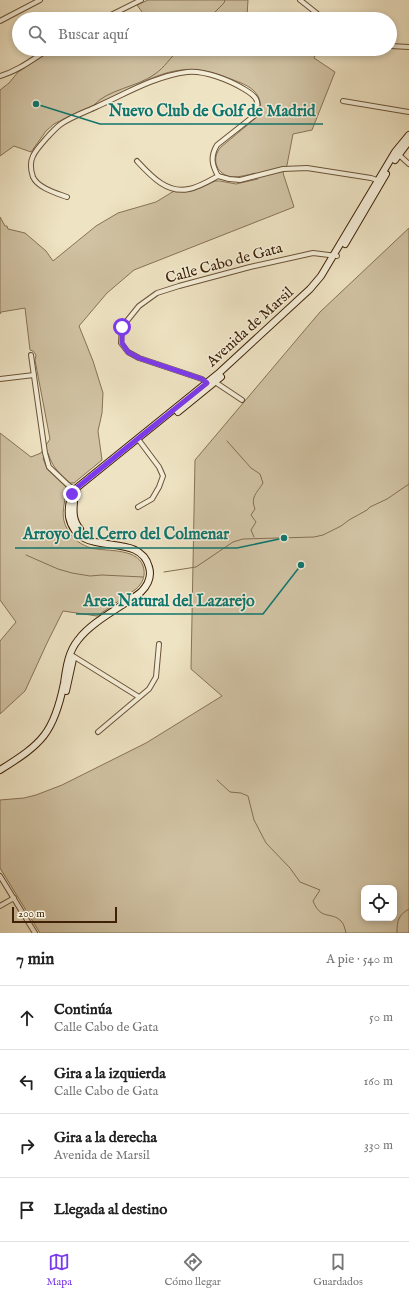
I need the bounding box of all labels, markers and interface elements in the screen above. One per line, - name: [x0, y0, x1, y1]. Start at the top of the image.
- search box: [12, 12, 397, 56]
- icon: search: [26, 23, 48, 45]
- text: Buscar aquí: [58, 25, 128, 44]
- callout: Nuevo Club de Golf de Madrid: [100, 96, 323, 124]
- text: Nuevo Club de Golf de Madrid: [107, 102, 316, 122]
- street label: Calle Cabo de Gata: [163, 238, 285, 288]
- street label: Avenida de Marsil: [202, 282, 298, 372]
- route start: [113, 318, 131, 336]
- route end: [63, 485, 81, 503]
- callout: Arroyo del Cerro del Colmenar: [15, 520, 237, 548]
- text: Arroyo del Cerro del Colmenar: [22, 525, 229, 545]
- callout: Area Natural del Lazarejo: [76, 586, 263, 614]
- text: Area Natural del Lazarejo: [82, 592, 255, 612]
- map controls: [361, 885, 397, 921]
- button: locate: [361, 885, 397, 921]
- scale bar: [12, 905, 117, 924]
- text: 200 m: [18, 907, 45, 921]
- text: 7 min: [16, 949, 54, 970]
- text: A pie · 540 m: [326, 951, 393, 968]
- text: Continúa: [54, 1000, 112, 1019]
- icon: ahead: [16, 1007, 38, 1029]
- text: 50 m: [369, 1009, 393, 1026]
- text: Calle Cabo de Gata: [54, 1019, 158, 1036]
- text: Gira a la izquierda: [54, 1064, 166, 1083]
- icon: left: [16, 1071, 38, 1093]
- text: 160 m: [363, 1073, 393, 1090]
- text: Calle Cabo de Gata: [54, 1083, 158, 1100]
- text: Gira a la derecha: [54, 1128, 157, 1147]
- icon: right: [16, 1135, 38, 1157]
- text: 330 m: [364, 1137, 393, 1154]
- text: Avenida de Marsil: [54, 1147, 150, 1164]
- icon: arrive: [16, 1199, 38, 1221]
- text: Llegada al destino: [54, 1200, 167, 1219]
- tab: Mapa: [46, 1251, 72, 1289]
- tab: Cómo llegar: [164, 1251, 221, 1289]
- tab: Guardados: [313, 1251, 363, 1289]

